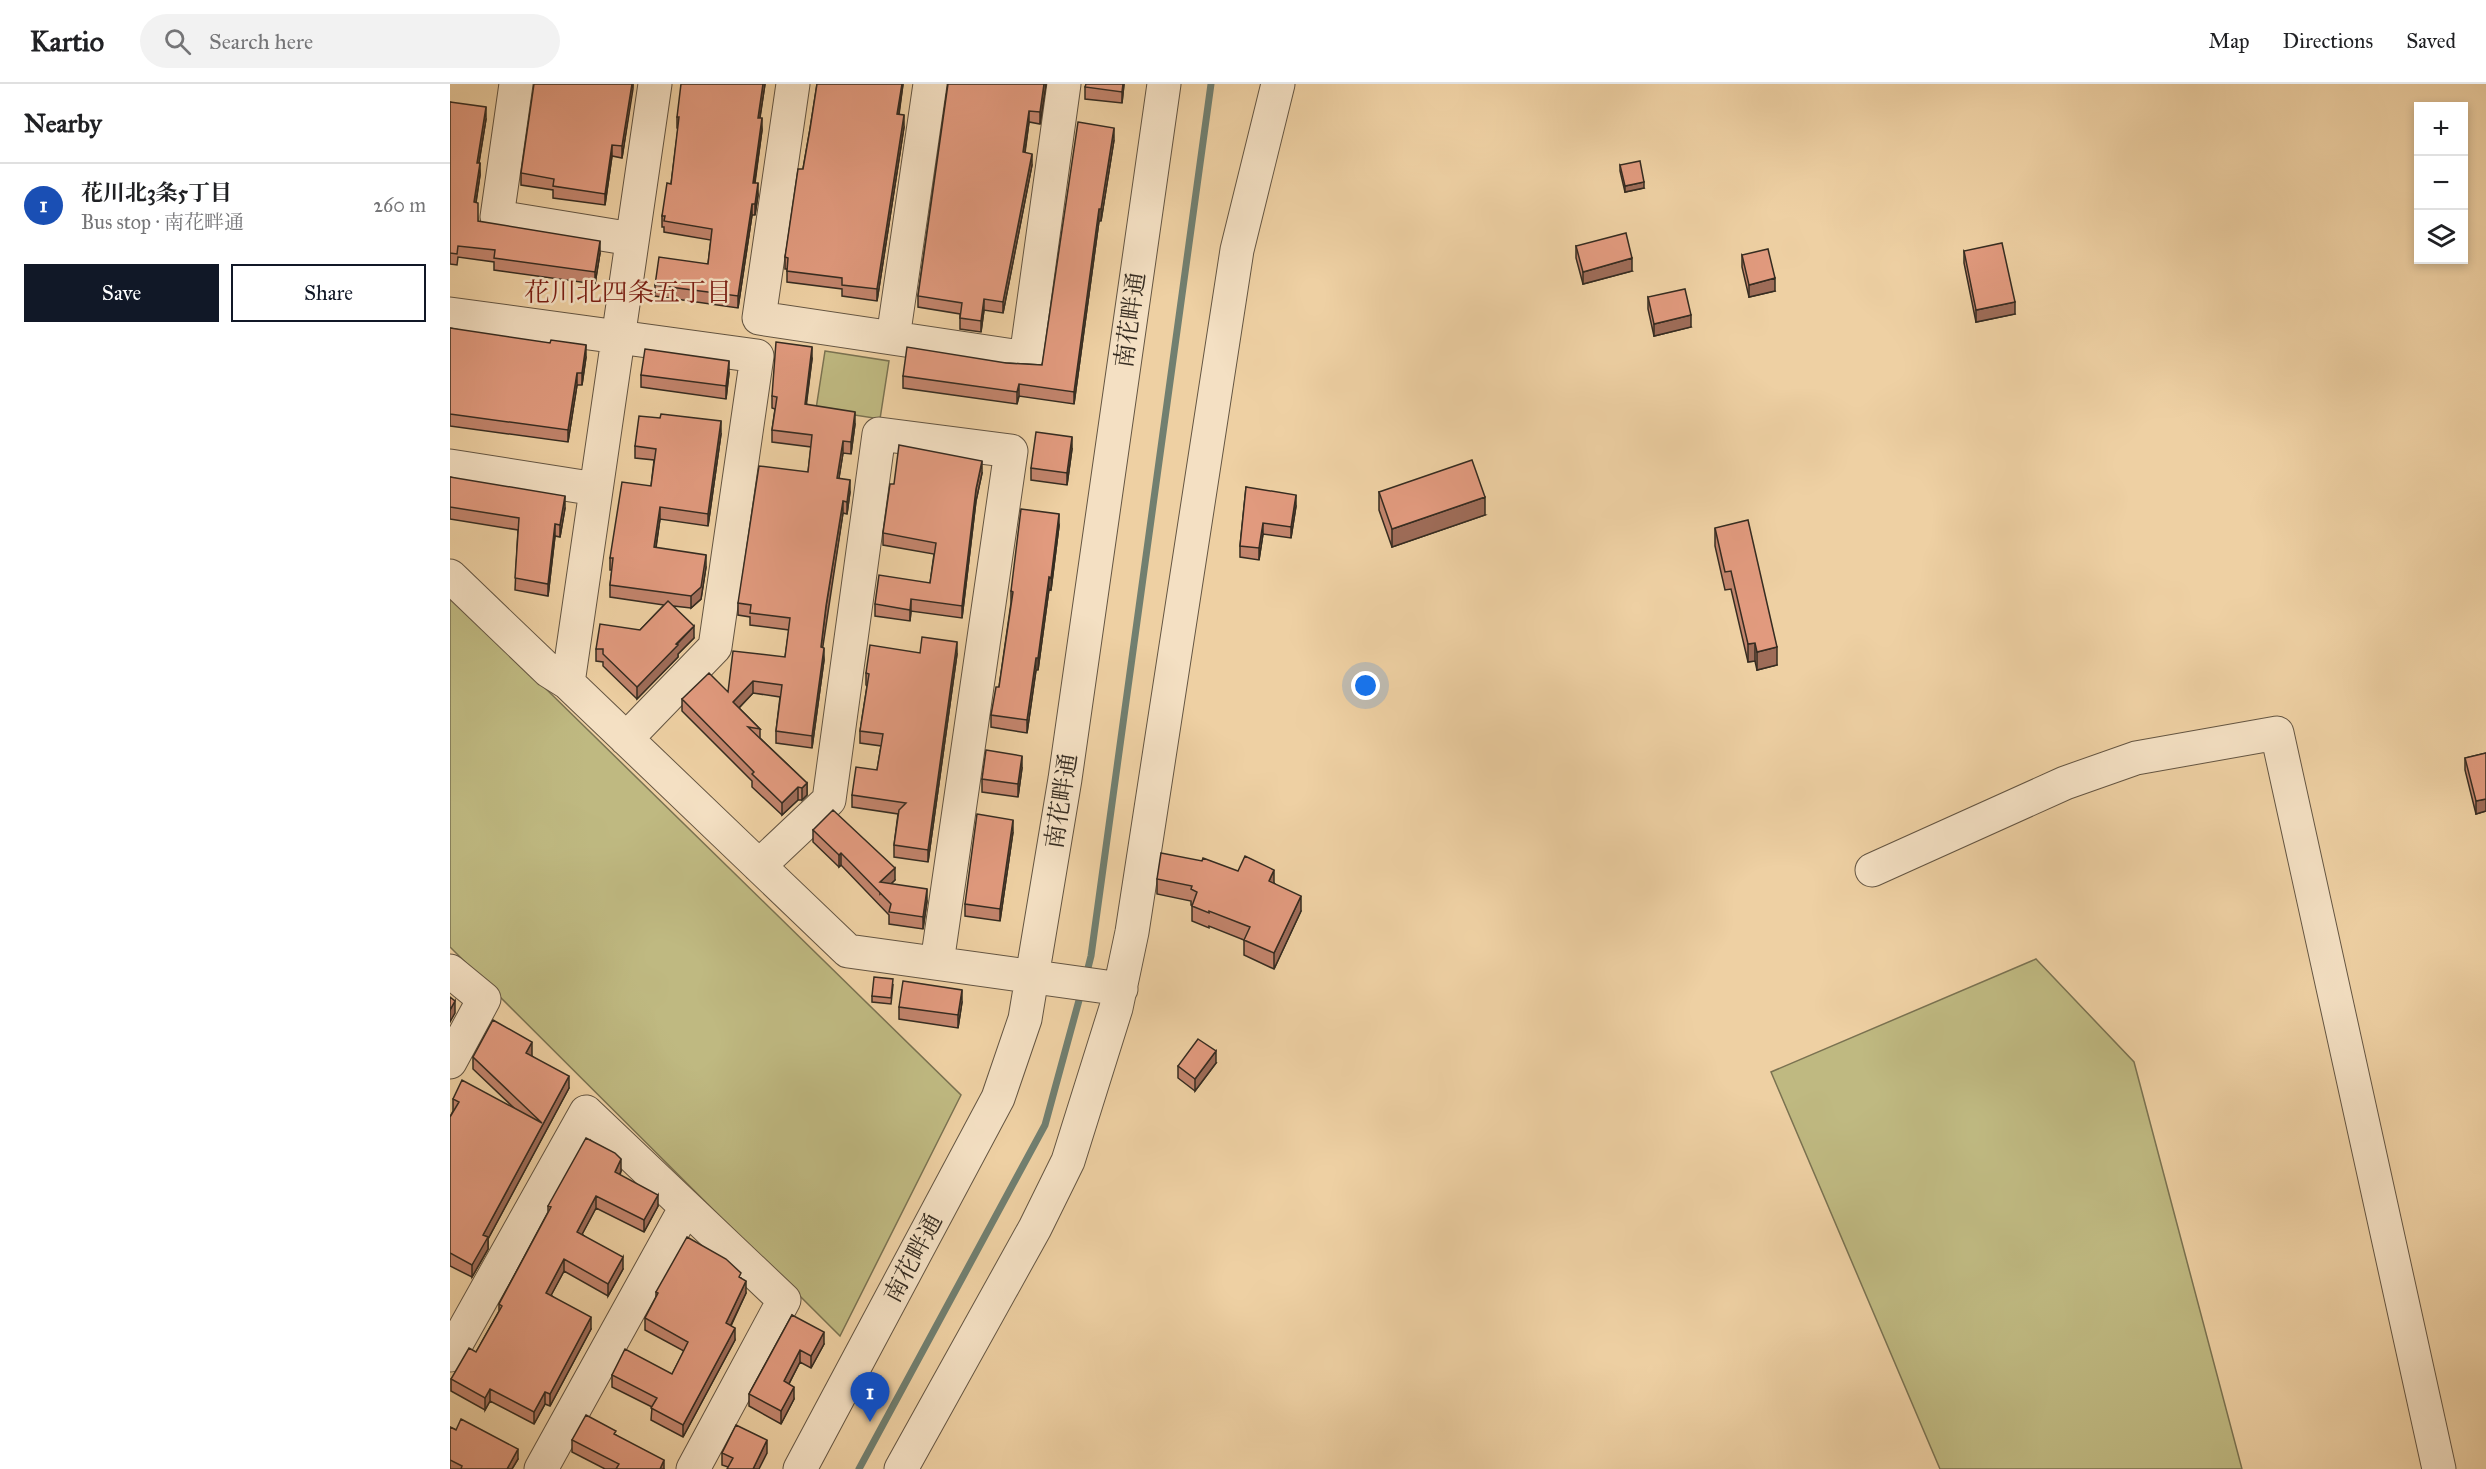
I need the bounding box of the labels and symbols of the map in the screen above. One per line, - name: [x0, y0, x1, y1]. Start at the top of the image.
- street label: 南花畔通: [1108, 270, 1152, 370]
- district label: 花川北四条五丁目: [524, 276, 732, 308]
- your location: [1351, 671, 1380, 700]
- street label: 南花畔通: [1039, 751, 1083, 851]
- street label: 南花畔通: [877, 1209, 949, 1307]
- pin: 1: [850, 1372, 890, 1422]

